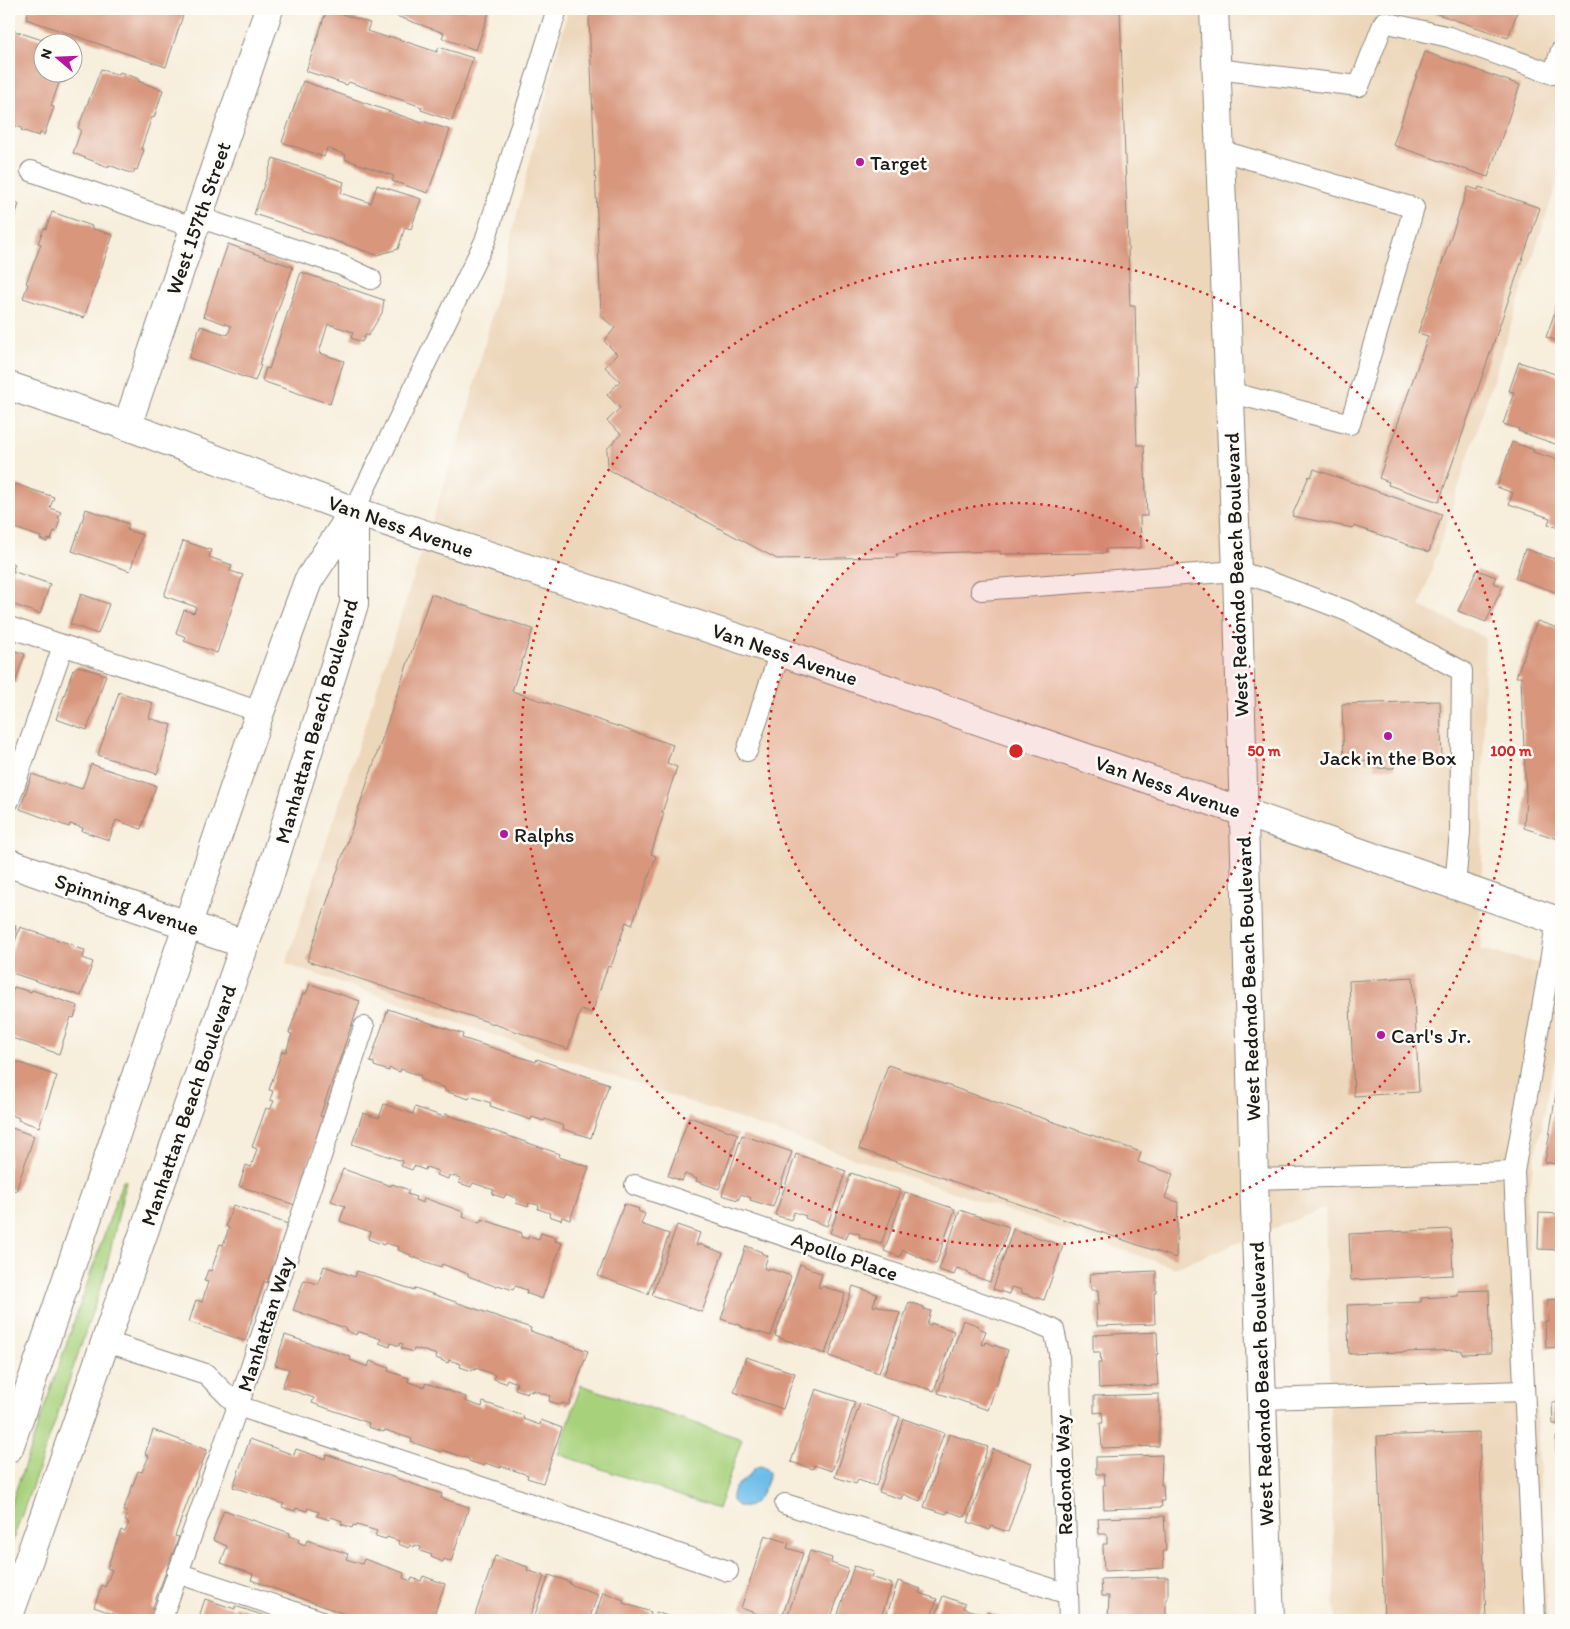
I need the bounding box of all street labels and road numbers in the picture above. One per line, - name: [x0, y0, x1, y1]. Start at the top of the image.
- street label: West 157th Street: [160, 138, 236, 298]
- street label: West Redondo Beach Boulevard: [1219, 432, 1253, 718]
- street label: Van Ness Avenue: [325, 489, 477, 563]
- street label: Manhattan Beach Boulevard: [269, 595, 363, 846]
- street label: Van Ness Avenue: [709, 617, 861, 691]
- street label: Van Ness Avenue: [1092, 749, 1244, 823]
- street label: West Redondo Beach Boulevard: [1231, 836, 1265, 1122]
- street label: Spinning Avenue: [52, 868, 202, 940]
- street label: Manhattan Beach Boulevard: [135, 981, 241, 1229]
- street label: Apollo Place: [788, 1226, 902, 1286]
- street label: West Redondo Beach Boulevard: [1244, 1241, 1278, 1527]
- street label: Manhattan Way: [231, 1253, 299, 1395]
- street label: Redondo Way: [1048, 1414, 1078, 1536]

